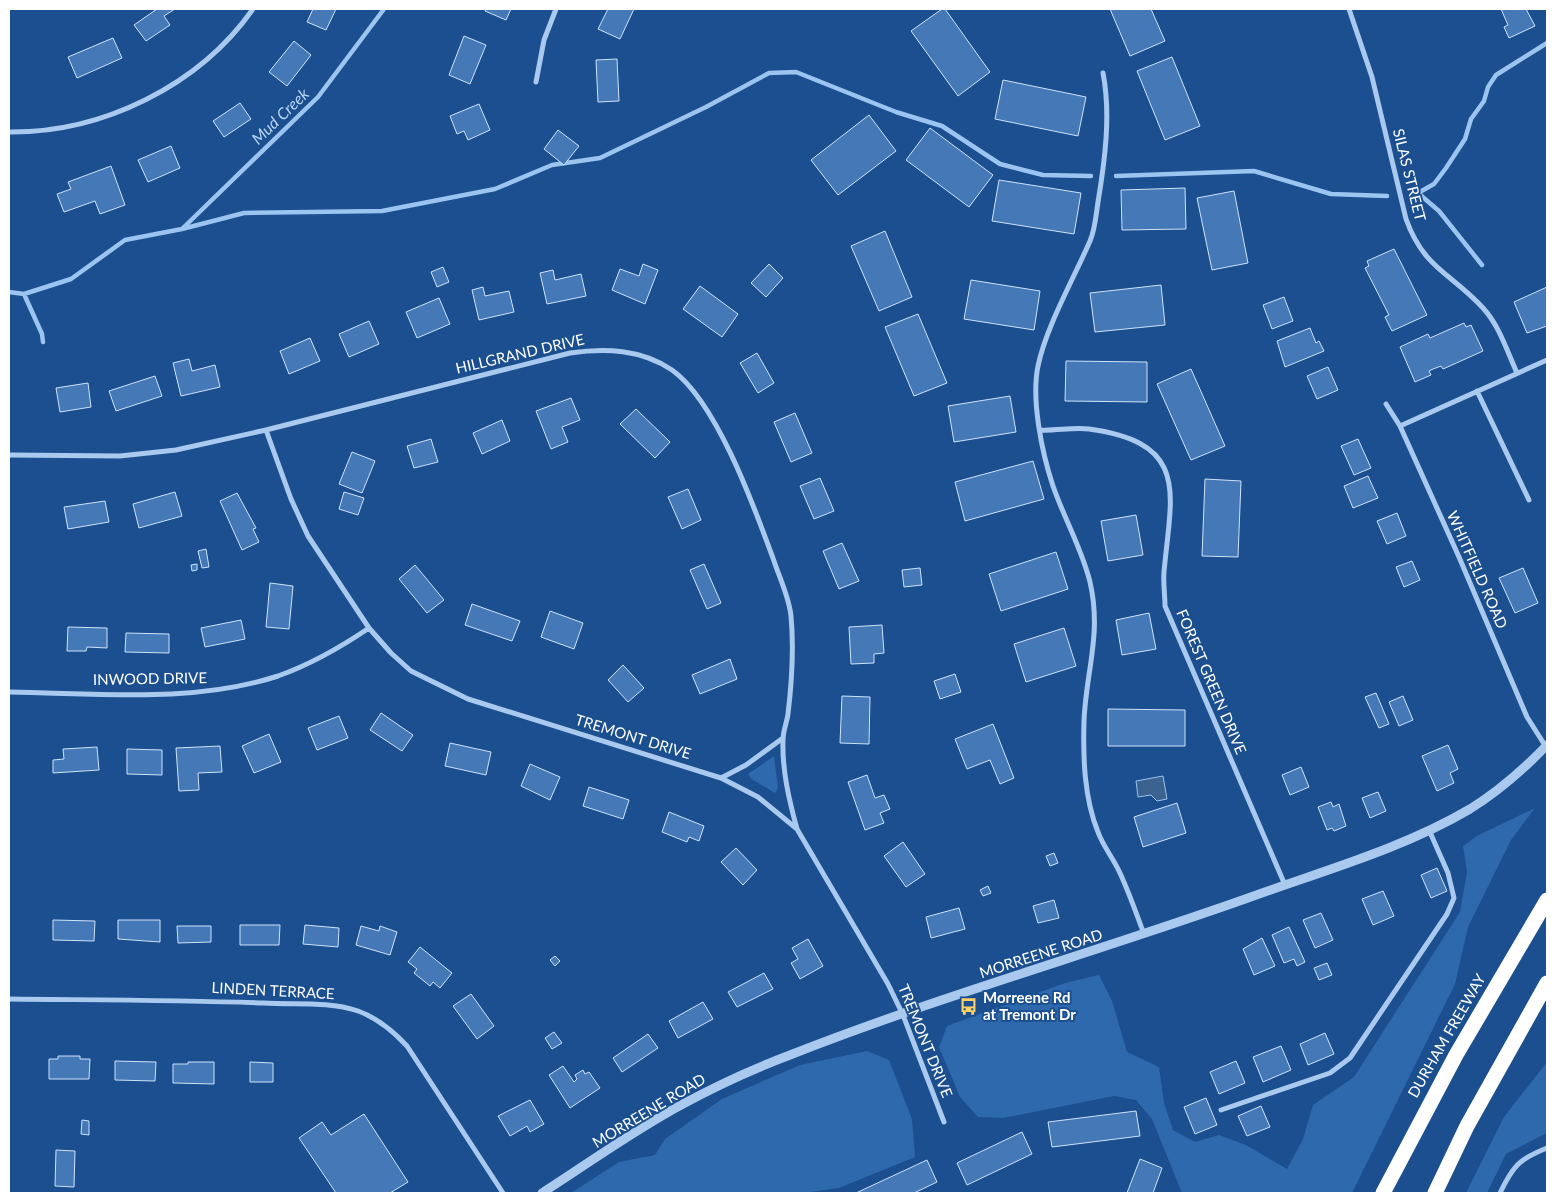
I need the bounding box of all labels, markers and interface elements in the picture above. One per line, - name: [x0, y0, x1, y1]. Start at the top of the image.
- water label: Mud Creek: [247, 83, 313, 148]
- street label: SILAS STREET: [1390, 127, 1430, 223]
- street label: HILLGRAND DRIVE: [454, 329, 586, 377]
- street label: WHITFIELD ROAD: [1444, 508, 1512, 631]
- street label: FOREST GREEN DRIVE: [1173, 606, 1251, 757]
- street label: INWOOD DRIVE: [93, 668, 207, 688]
- street label: TREMONT DRIVE: [573, 710, 693, 762]
- street label: MORREENE ROAD: [977, 925, 1105, 981]
- street label: DURHAM FREEWAY: [1403, 970, 1489, 1101]
- street label: LINDEN TERRACE: [211, 978, 335, 1002]
- street label: TREMONT DRIVE: [895, 981, 957, 1100]
- place label: Morreene Rd at Tremont Dr: [983, 988, 1076, 1023]
- bus stop icon: Morreene Rd at Tremont Dr: [959, 997, 979, 1017]
- street label: MORREENE ROAD: [589, 1069, 708, 1151]

